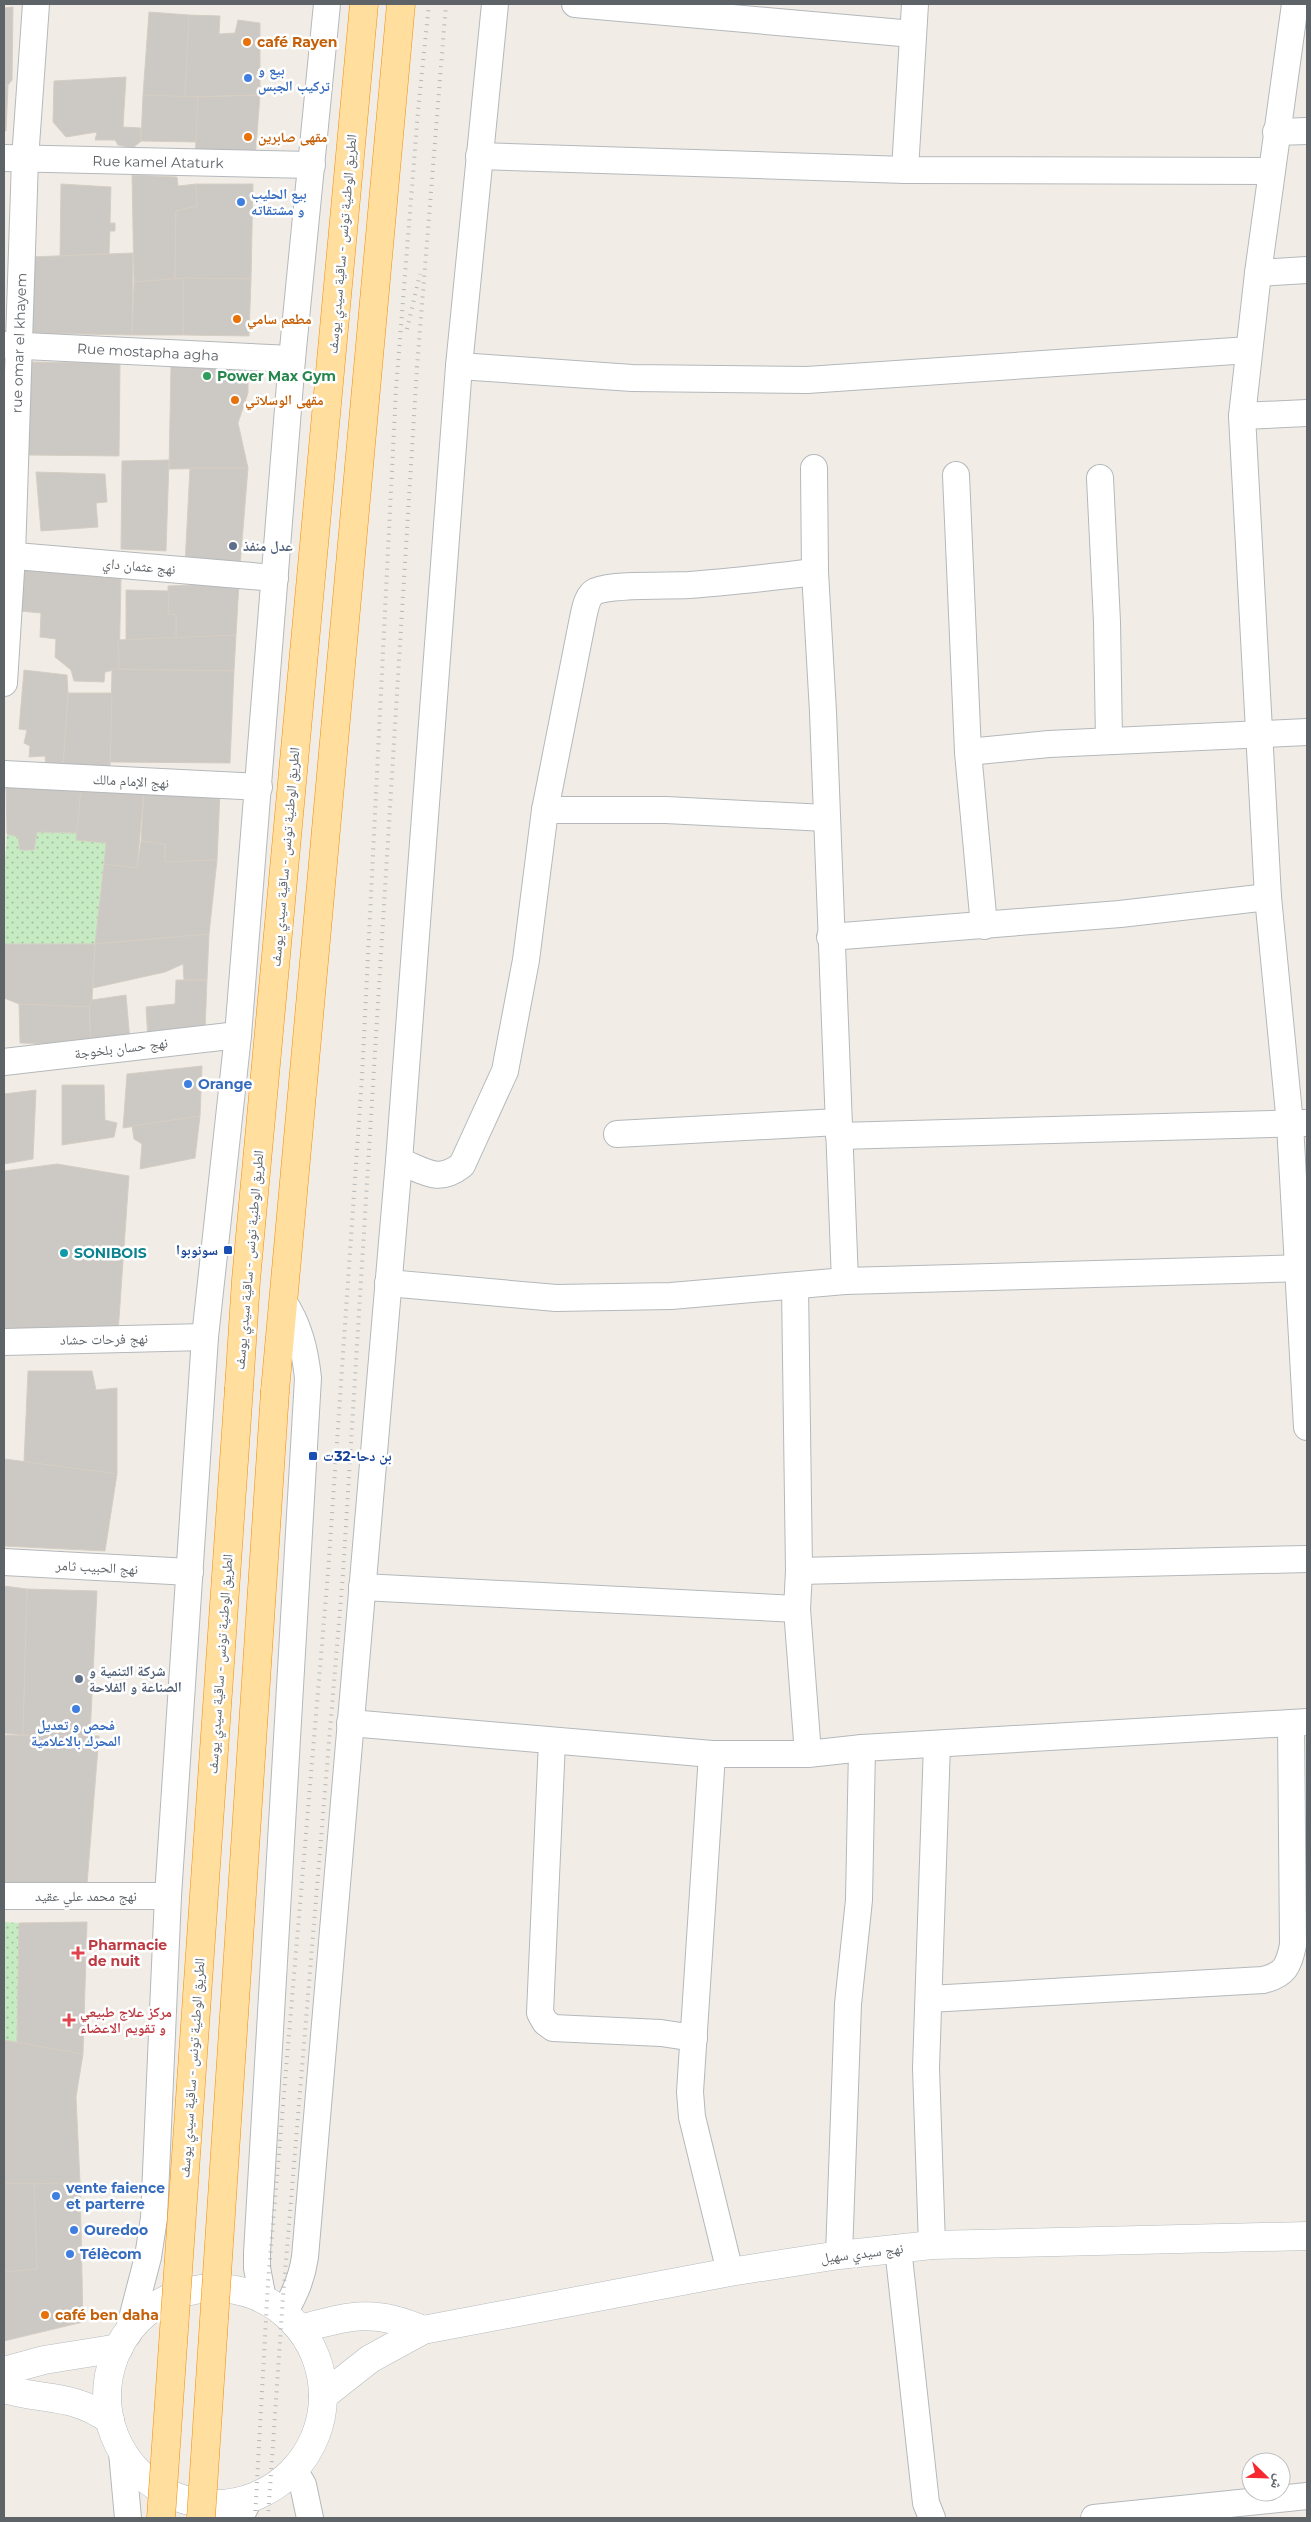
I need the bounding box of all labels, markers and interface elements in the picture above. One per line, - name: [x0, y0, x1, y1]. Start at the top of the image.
- place label: café Rayen: [257, 33, 337, 51]
- marker: café Rayen: [241, 36, 253, 48]
- place label: بيع و تركيب الجبس: [258, 61, 330, 95]
- marker: بيع و تركيب الجبس: [242, 72, 254, 84]
- place label: مقهى صابرين: [258, 128, 327, 146]
- marker: مقهى صابرين: [242, 131, 254, 143]
- street label: الطريق الوطنية تونس - ساقية سيدي يوسف: [323, 133, 363, 355]
- street label: Rue kamel Ataturk: [92, 152, 225, 172]
- place label: بيع الحليب و مشتقاته: [251, 185, 307, 219]
- marker: بيع الحليب و مشتقاته: [235, 196, 247, 208]
- street label: rue omar el khayem: [8, 272, 30, 414]
- place label: مطعم سامي: [247, 310, 312, 330]
- marker: مطعم سامي: [231, 313, 243, 325]
- street label: Rue mostapha agha: [77, 339, 219, 365]
- place label: Power Max Gym: [217, 367, 336, 385]
- marker: Power Max Gym: [201, 370, 213, 382]
- place label: مقهى الوسلاتي: [245, 391, 324, 411]
- marker: مقهى الوسلاتي: [229, 394, 241, 406]
- place label: عدل منفذ: [243, 537, 293, 555]
- marker: عدل منفذ: [227, 540, 239, 552]
- street label: نهج عثمان داي: [101, 554, 176, 581]
- street label: الطريق الوطنية تونس - ساقية سيدي يوسف: [266, 746, 306, 968]
- street label: نهج الإمام مالك: [92, 770, 170, 793]
- street label: نهج حسان بلخوجة: [73, 1033, 169, 1064]
- place label: Orange: [198, 1075, 252, 1093]
- marker: Orange: [182, 1078, 194, 1090]
- street label: الطريق الوطنية تونس - ساقية سيدي يوسف: [230, 1149, 270, 1371]
- place label: سونوبوا: [176, 1241, 218, 1259]
- place label: SONIBOIS: [74, 1244, 147, 1262]
- marker: سونوبوا: [222, 1244, 234, 1256]
- marker: SONIBOIS: [58, 1247, 70, 1259]
- street label: نهج فرحات حشاد: [60, 1329, 148, 1350]
- place label: بن دحا-32ت: [323, 1447, 392, 1465]
- marker: بن دحا-32ت: [307, 1450, 319, 1462]
- street label: الطريق الوطنية تونس - ساقية سيدي يوسف: [203, 1553, 239, 1775]
- street label: نهج الحبيب ثامر: [54, 1556, 139, 1579]
- place label: شركة التنمية و الصناعة و الفلاحة: [89, 1662, 182, 1696]
- marker: شركة التنمية و الصناعة و الفلاحة: [73, 1673, 85, 1685]
- marker: فحص و تعديل المحرك بالاعلامية: [70, 1703, 82, 1715]
- place label: فحص و تعديل المحرك بالاعلامية: [31, 1716, 121, 1750]
- street label: نهج محمد علي عقيد: [35, 1887, 137, 1908]
- place label: Pharmacie de nuit: [88, 1936, 167, 1970]
- marker: Pharmacie de nuit: [72, 1947, 84, 1959]
- street label: الطريق الوطنية تونس - ساقية سيدي يوسف: [175, 1957, 211, 2179]
- place label: مركز علاج طبيعي و تقويم الاعضاء: [80, 2003, 172, 2038]
- marker: مركز علاج طبيعي و تقويم الاعضاء: [62, 2013, 76, 2027]
- place label: vente faience et parterre: [65, 2179, 165, 2213]
- marker: vente faience et parterre: [50, 2190, 62, 2202]
- place label: Ouredoo: [84, 2221, 148, 2239]
- marker: Ouredoo: [68, 2224, 80, 2236]
- street label: نهج سيدي سهيل: [820, 2239, 905, 2270]
- place label: Télècom: [80, 2245, 142, 2263]
- marker: Télècom: [64, 2248, 76, 2260]
- place label: café ben daha: [55, 2306, 159, 2324]
- marker: café ben daha: [39, 2309, 51, 2321]
- north arrow: [1241, 2452, 1291, 2502]
- text: ش: [1267, 2472, 1289, 2493]

